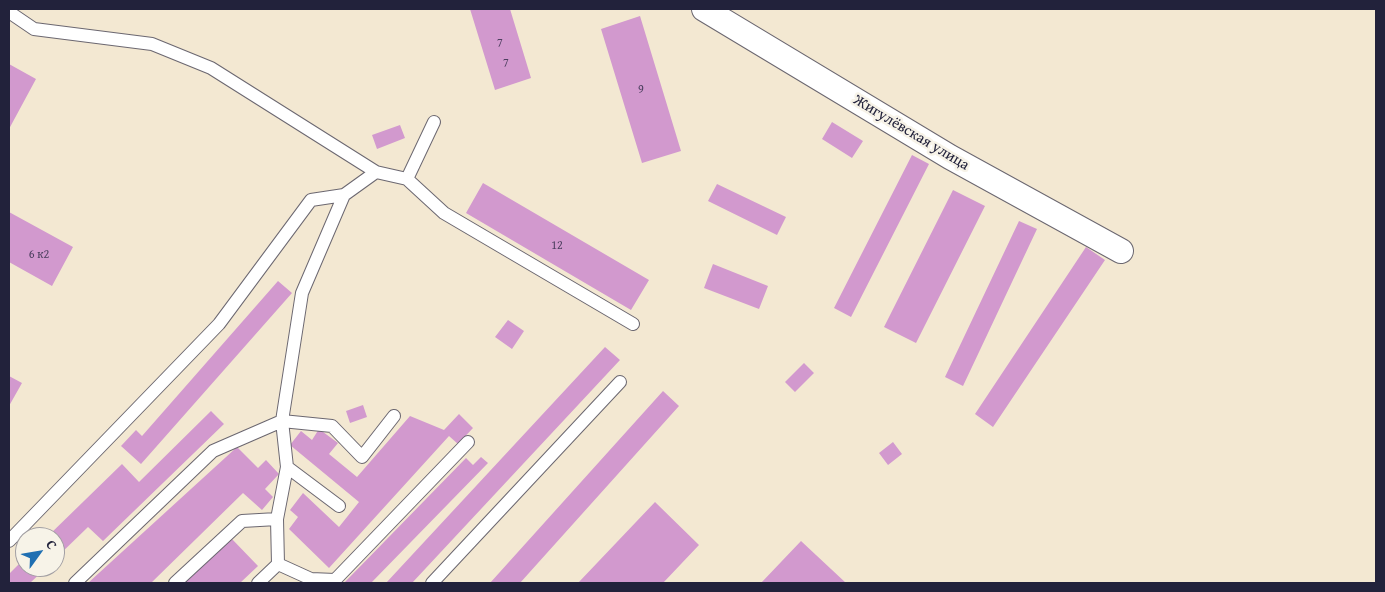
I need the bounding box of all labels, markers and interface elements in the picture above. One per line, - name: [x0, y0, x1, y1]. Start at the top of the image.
- house number: 7: [497, 37, 503, 51]
- house number: 7: [503, 57, 509, 71]
- house number: 9: [638, 83, 644, 97]
- street label: Жигулёвская улица: [850, 91, 972, 175]
- house number: 12: [551, 239, 563, 253]
- house number: 6 к2: [29, 248, 49, 262]
- north arrow: [15, 527, 65, 577]
- text: С: [41, 536, 62, 553]

